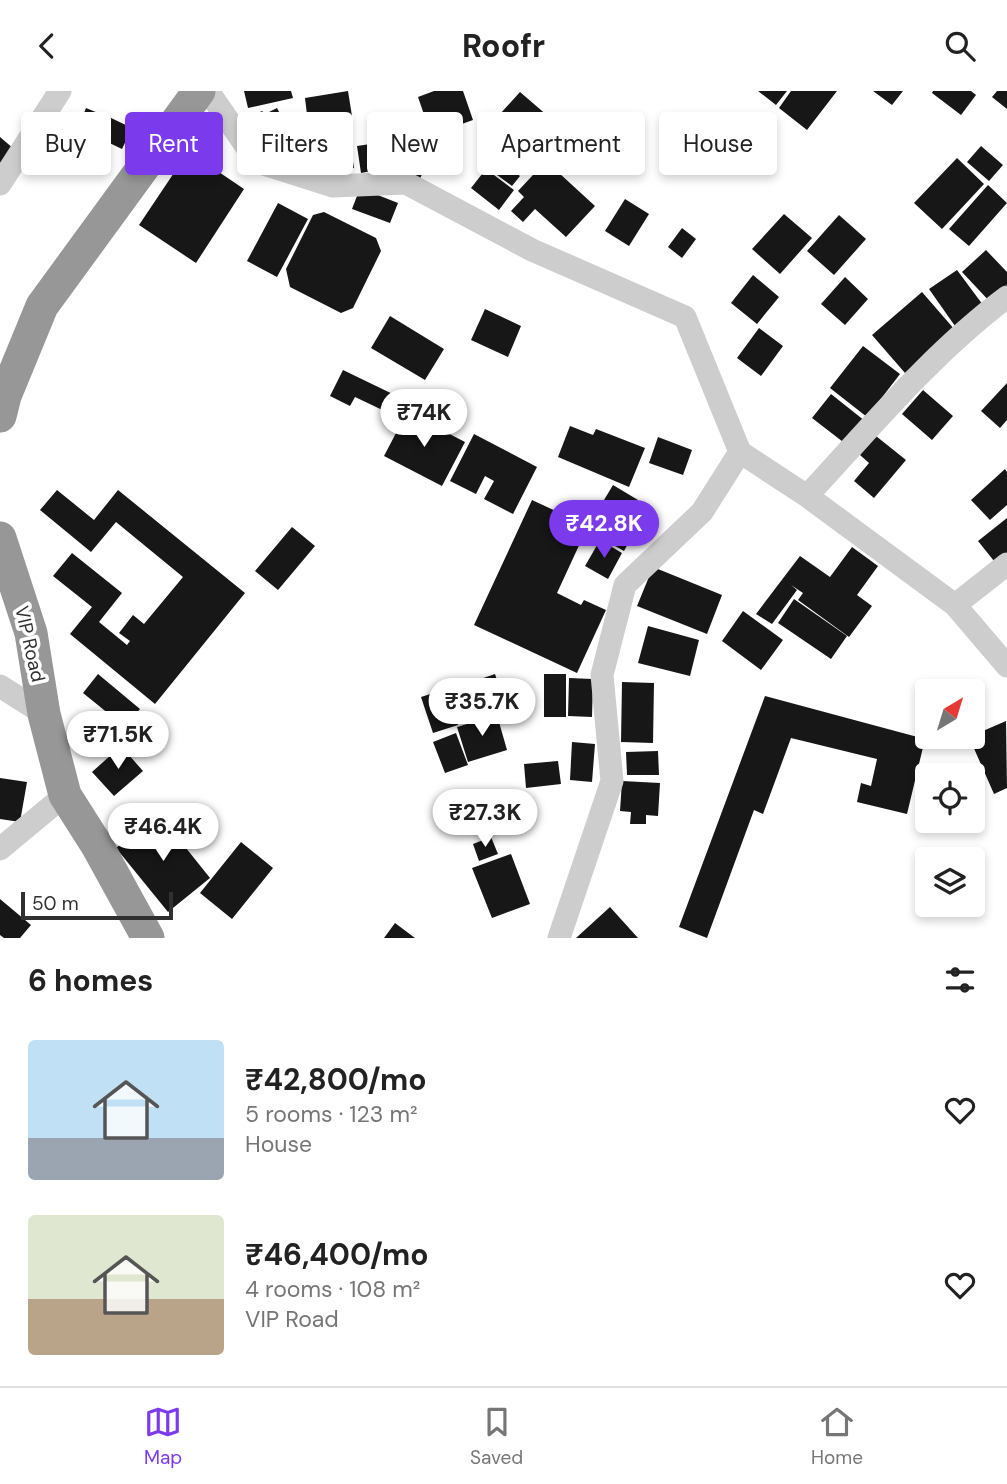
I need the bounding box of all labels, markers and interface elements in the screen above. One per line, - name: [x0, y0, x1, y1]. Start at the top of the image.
- text: Roofr: [462, 25, 545, 67]
- icon: back: [28, 27, 66, 65]
- icon: search: [941, 27, 979, 65]
- chip: Buy: [21, 112, 111, 175]
- chip: Rent: [125, 112, 223, 175]
- chip: Filters: [237, 112, 353, 175]
- chip: New: [367, 112, 463, 175]
- chip: Apartment: [477, 112, 645, 175]
- chip: House: [659, 112, 777, 175]
- pin: ₹74K: [383, 389, 465, 449]
- text: ₹74K: [396, 397, 452, 427]
- pin: ₹42.8K: [547, 501, 661, 560]
- text: ₹42.8K: [565, 508, 643, 538]
- street label: VIP Road: [9, 603, 51, 685]
- pin: ₹35.7K: [425, 679, 539, 738]
- north arrow: [915, 679, 985, 749]
- map controls: [915, 679, 985, 917]
- text: ₹35.7K: [445, 686, 519, 716]
- pin: ₹71.5K: [61, 711, 175, 771]
- text: ₹71.5K: [83, 719, 153, 749]
- button: locate: [915, 763, 985, 833]
- pin: ₹27.3K: [428, 789, 542, 849]
- text: ₹27.3K: [449, 797, 521, 827]
- pin: ₹46.4K: [106, 803, 220, 863]
- text: ₹46.4K: [124, 811, 202, 841]
- button: layers: [915, 847, 985, 917]
- scale bar: [21, 889, 173, 921]
- text: 50 m: [32, 891, 79, 916]
- text: 6 homes: [28, 961, 153, 1000]
- icon: filters: [941, 961, 979, 999]
- text: ₹42,800/mo: [245, 1060, 426, 1099]
- icon: home: [84, 1068, 168, 1152]
- icon: heart: [941, 1091, 979, 1129]
- text: 5 rooms · 123 m²: [245, 1099, 418, 1129]
- text: House: [245, 1129, 312, 1159]
- text: ₹46,400/mo: [245, 1235, 429, 1274]
- icon: home: [84, 1243, 168, 1327]
- icon: heart: [941, 1266, 979, 1304]
- text: 4 rooms · 108 m²: [245, 1274, 420, 1304]
- text: VIP Road: [245, 1304, 339, 1334]
- tab: Map: [144, 1403, 182, 1470]
- tab: Saved: [470, 1403, 523, 1470]
- tab: Home: [811, 1403, 863, 1470]

